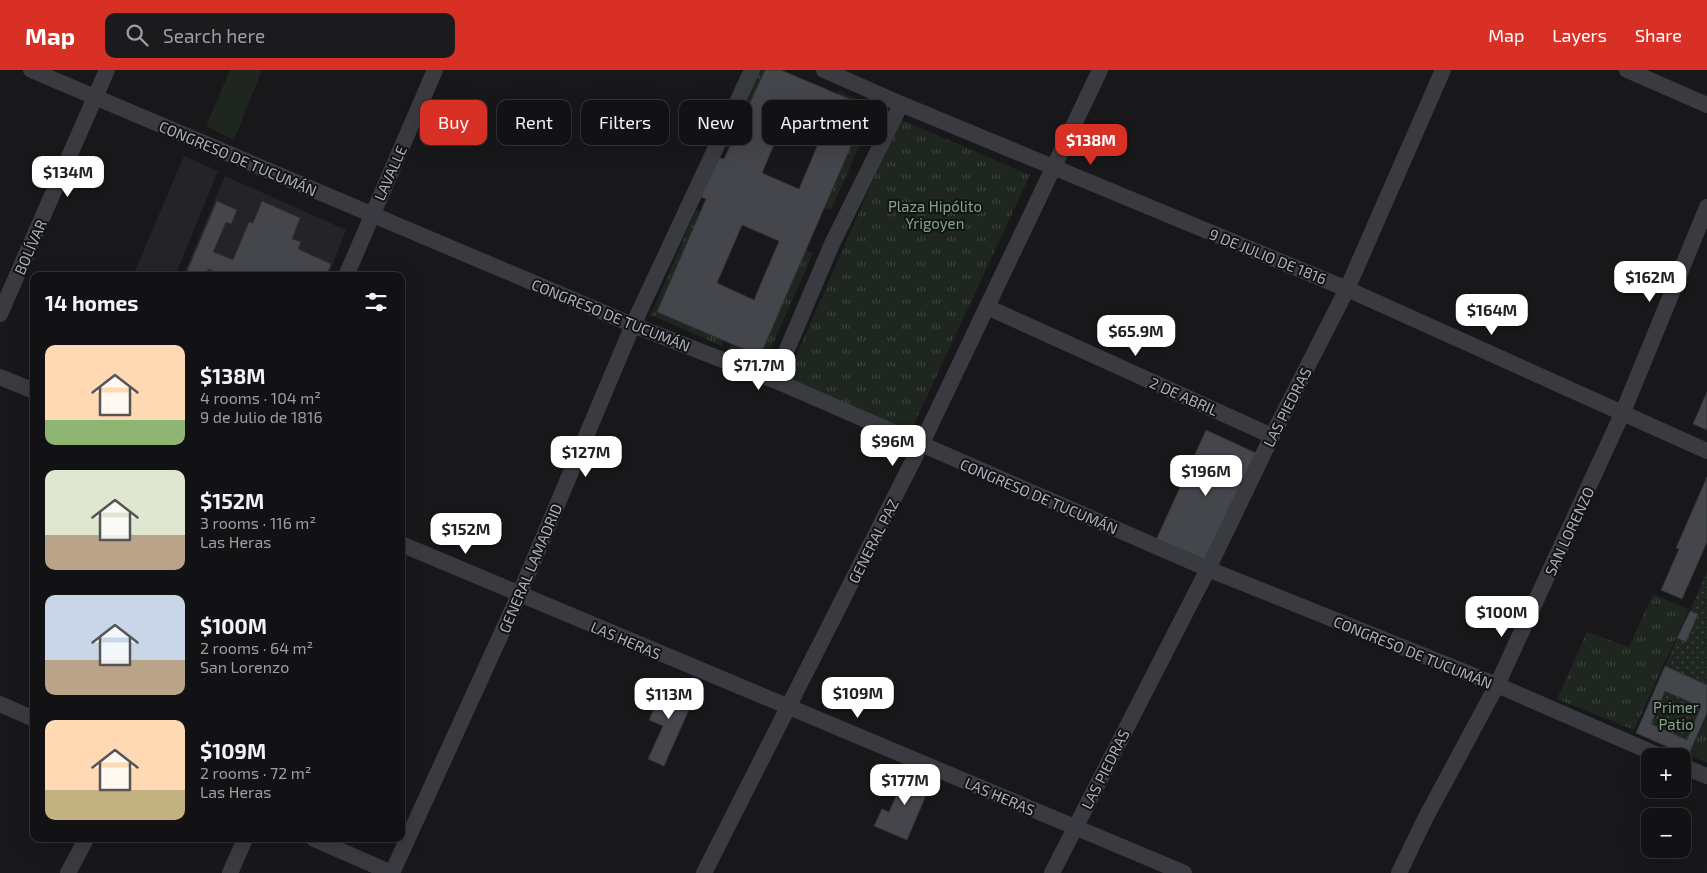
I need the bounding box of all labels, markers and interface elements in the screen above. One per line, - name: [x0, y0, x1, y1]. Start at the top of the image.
- search box: [105, 13, 455, 58]
- text: Map: [25, 21, 75, 50]
- icon: search: [123, 21, 151, 49]
- text: Search here: [163, 24, 265, 47]
- text: Map: [1488, 24, 1524, 46]
- text: Layers: [1552, 24, 1607, 46]
- text: Share: [1635, 24, 1682, 46]
- chip: Buy: [420, 100, 487, 145]
- chip: Rent: [497, 100, 571, 145]
- chip: Filters: [581, 100, 669, 145]
- chip: New: [679, 100, 752, 145]
- chip: Apartment: [762, 100, 887, 145]
- street label: CONGRESO DE TUCUMÁN: [156, 117, 320, 199]
- pin: $138M: [1056, 124, 1126, 166]
- text: $138M: [1066, 130, 1116, 149]
- street label: LAVALLE: [370, 143, 410, 203]
- pin: $134M: [33, 156, 103, 198]
- text: $134M: [43, 162, 93, 181]
- park label: Plaza Hipólito Yrigoyen: [888, 197, 982, 232]
- street label: BOLÍVAR: [10, 217, 50, 277]
- street label: 9 DE JULIO DE 1816: [1207, 224, 1329, 288]
- pin: $162M: [1615, 260, 1685, 303]
- text: $162M: [1625, 267, 1675, 286]
- street label: CONGRESO DE TUCUMÁN: [529, 275, 693, 355]
- icon: filters: [362, 288, 390, 316]
- text: 14 homes: [45, 290, 139, 315]
- pin: $164M: [1457, 294, 1527, 336]
- text: $164M: [1467, 300, 1517, 319]
- pin: $65.9M: [1095, 314, 1177, 357]
- text: $65.9M: [1108, 321, 1164, 340]
- pin: $71.7M: [718, 348, 800, 391]
- text: $71.7M: [733, 355, 785, 374]
- text: $138M: [200, 363, 265, 388]
- street label: LAS PIEDRAS: [1259, 364, 1315, 450]
- icon: home: [85, 365, 145, 425]
- street label: 2 DE ABRIL: [1147, 373, 1221, 419]
- text: 4 rooms · 104 m²: [200, 388, 321, 407]
- text: 9 de Julio de 1816: [200, 407, 323, 426]
- pin: $96M: [863, 424, 923, 467]
- text: $96M: [872, 431, 914, 450]
- pin: $127M: [551, 436, 621, 478]
- text: $127M: [562, 442, 610, 461]
- pin: $196M: [1171, 454, 1241, 497]
- street label: CONGRESO DE TUCUMÁN: [957, 455, 1121, 537]
- text: $196M: [1181, 461, 1231, 480]
- street label: SAN LORENZO: [1541, 484, 1597, 578]
- text: $152M: [200, 488, 264, 513]
- icon: home: [85, 490, 145, 550]
- street label: GENERAL PAZ: [844, 496, 902, 586]
- street label: GENERAL LAMADRID: [495, 501, 565, 635]
- pin: $152M: [431, 512, 501, 555]
- text: 3 rooms · 116 m²: [200, 513, 316, 532]
- text: $152M: [442, 519, 490, 538]
- text: Las Heras: [200, 532, 271, 551]
- pin: $100M: [1467, 596, 1537, 638]
- text: $100M: [1476, 602, 1528, 621]
- street label: CONGRESO DE TUCUMÁN: [1331, 612, 1495, 692]
- text: $100M: [200, 613, 267, 638]
- icon: home: [85, 615, 145, 675]
- street label: LAS HERAS: [588, 617, 664, 663]
- text: 2 rooms · 64 m²: [200, 638, 313, 657]
- text: San Lorenzo: [200, 657, 289, 676]
- pin: $109M: [823, 676, 893, 719]
- pin: $113M: [634, 678, 704, 720]
- text: $109M: [833, 683, 883, 702]
- text: $113M: [646, 684, 692, 703]
- park label: Primer Patio: [1653, 698, 1699, 733]
- street label: LAS PIEDRAS: [1077, 726, 1133, 812]
- text: $109M: [200, 738, 266, 763]
- icon: home: [85, 740, 145, 800]
- map controls: [1641, 748, 1691, 858]
- button: +: [1641, 748, 1691, 798]
- text: 2 rooms · 72 m²: [200, 763, 311, 782]
- pin: $177M: [870, 764, 940, 806]
- text: $177M: [881, 770, 929, 789]
- street label: LAS HERAS: [962, 773, 1038, 819]
- text: Las Heras: [200, 782, 271, 801]
- button: −: [1641, 808, 1691, 858]

